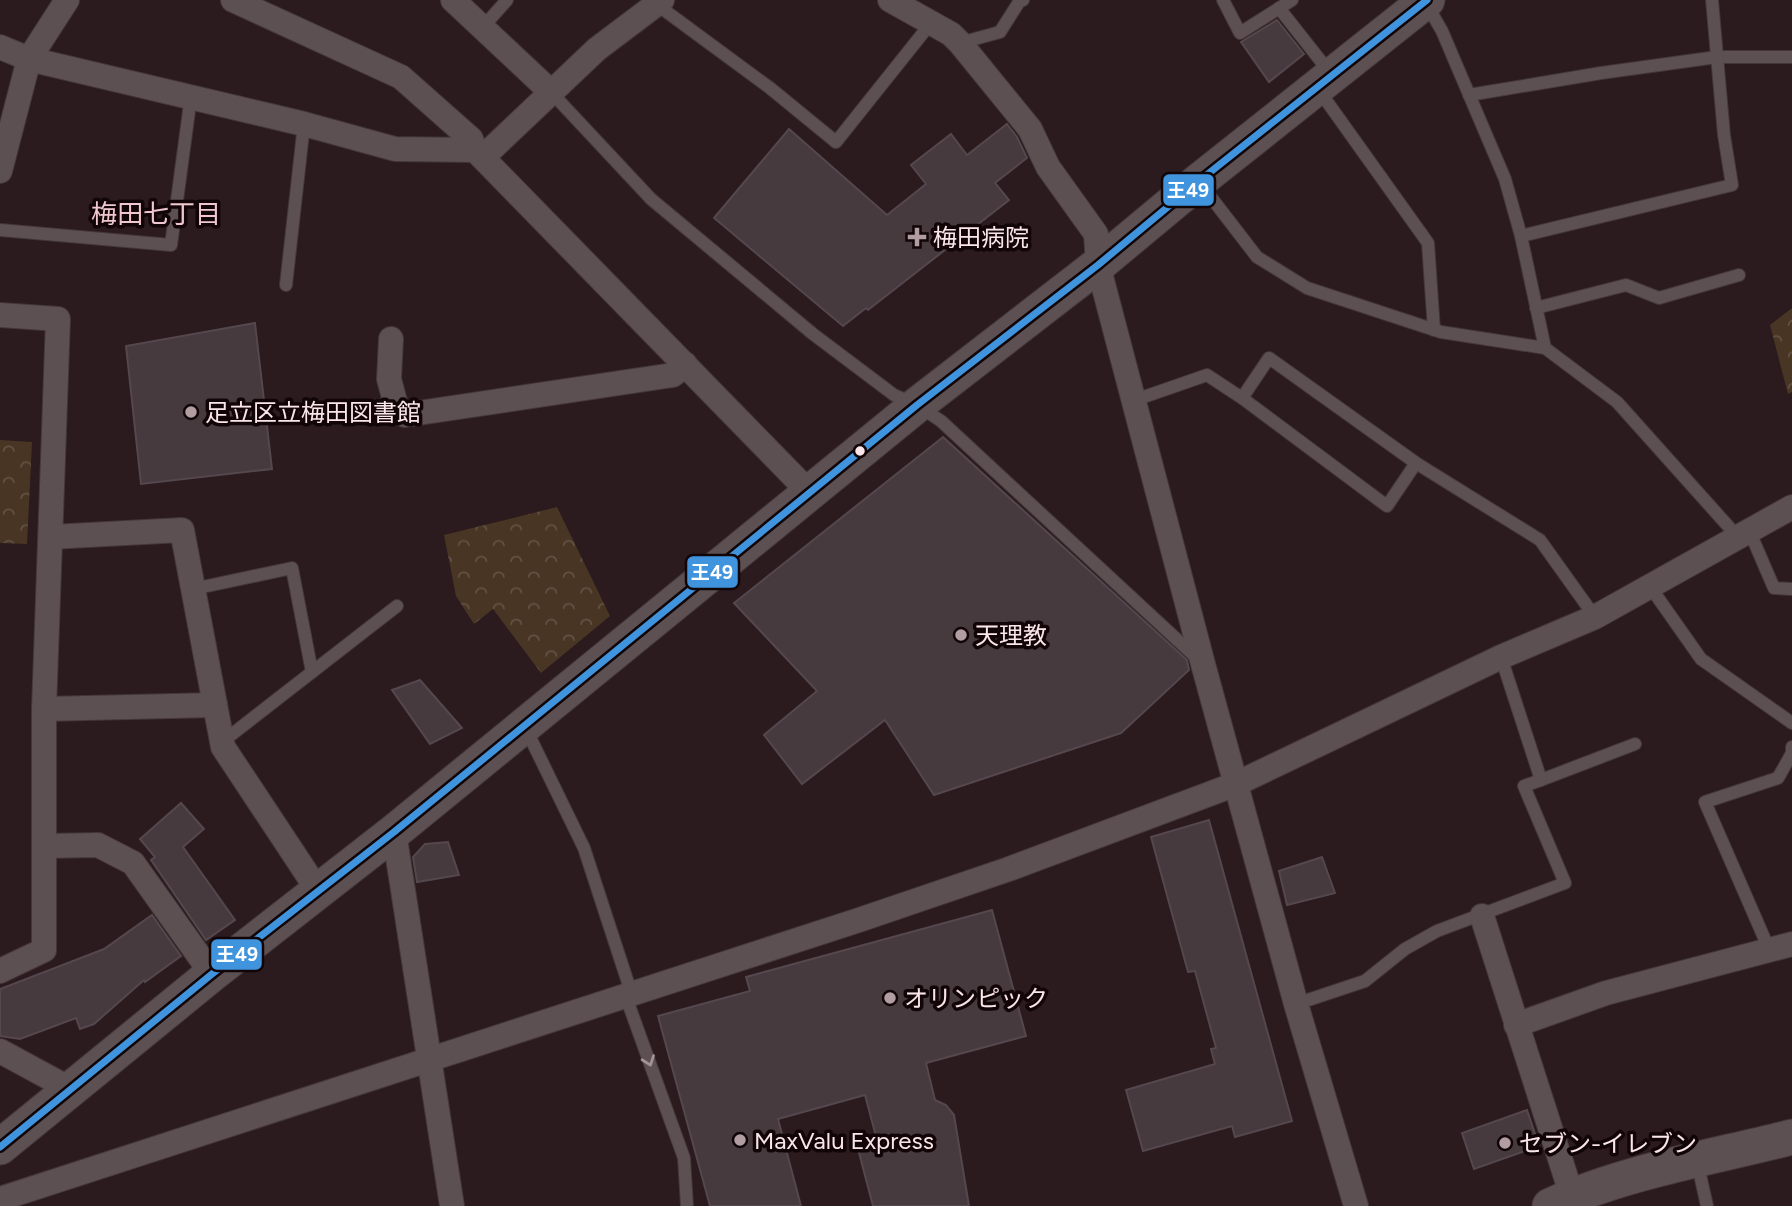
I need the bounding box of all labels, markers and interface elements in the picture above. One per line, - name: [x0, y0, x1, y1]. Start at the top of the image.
- line badge: 王49: [1162, 173, 1215, 207]
- text: 王49: [1167, 179, 1209, 202]
- district label: 梅田七丁目: [91, 198, 221, 230]
- place label: 梅田病院: [933, 223, 1029, 252]
- marker: 梅田病院: [907, 227, 927, 247]
- place label: 足立区立梅田図書館: [205, 398, 421, 427]
- marker: 足立区立梅田図書館: [183, 404, 199, 420]
- unlabelled marker: [853, 444, 867, 458]
- line badge: 王49: [686, 555, 739, 589]
- text: 王49: [691, 561, 733, 584]
- place label: 天理教: [975, 621, 1047, 650]
- marker: 天理教: [953, 627, 969, 643]
- line badge: 王49: [210, 938, 263, 971]
- text: 王49: [216, 943, 258, 966]
- place label: オリンピック: [904, 984, 1048, 1013]
- marker: オリンピック: [882, 990, 898, 1006]
- one-way arrow: [641, 1055, 655, 1067]
- place label: MaxValu Express: [754, 1126, 934, 1155]
- place label: セブン-イレブン: [1519, 1129, 1697, 1158]
- marker: MaxValu Express: [732, 1132, 748, 1148]
- marker: セブン-イレブン: [1497, 1135, 1513, 1151]

